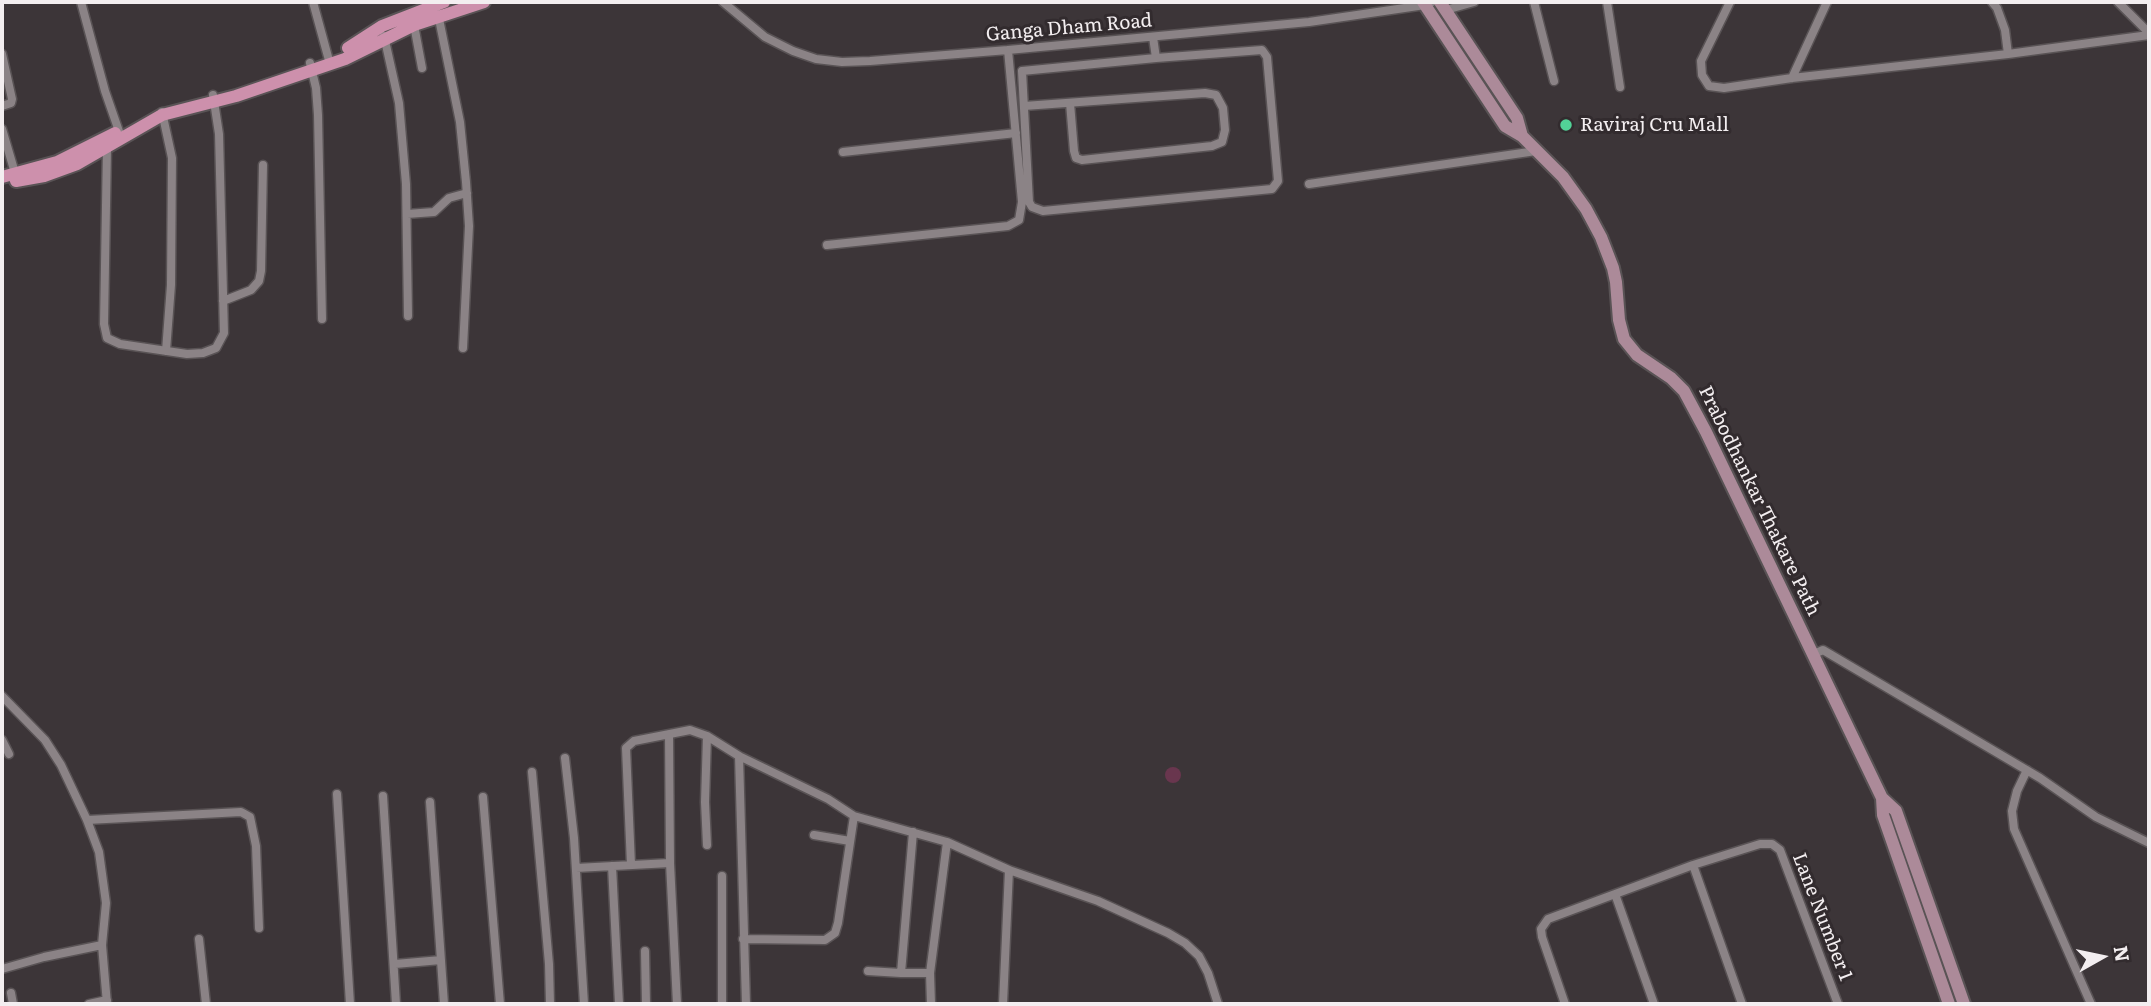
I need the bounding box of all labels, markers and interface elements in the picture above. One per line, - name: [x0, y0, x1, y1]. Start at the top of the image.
- street label: Ganga Dham Road: [985, 9, 1153, 47]
- place label: Raviraj Cru Mall: [1580, 114, 1729, 136]
- marker: Raviraj Cru Mall: [1558, 117, 1574, 133]
- street label: Prabodhankar Thakare Path: [1693, 382, 1825, 620]
- street label: Lane Number 1: [1787, 850, 1857, 984]
- north arrow: [2067, 922, 2137, 992]
- text: N: [2108, 944, 2138, 964]

